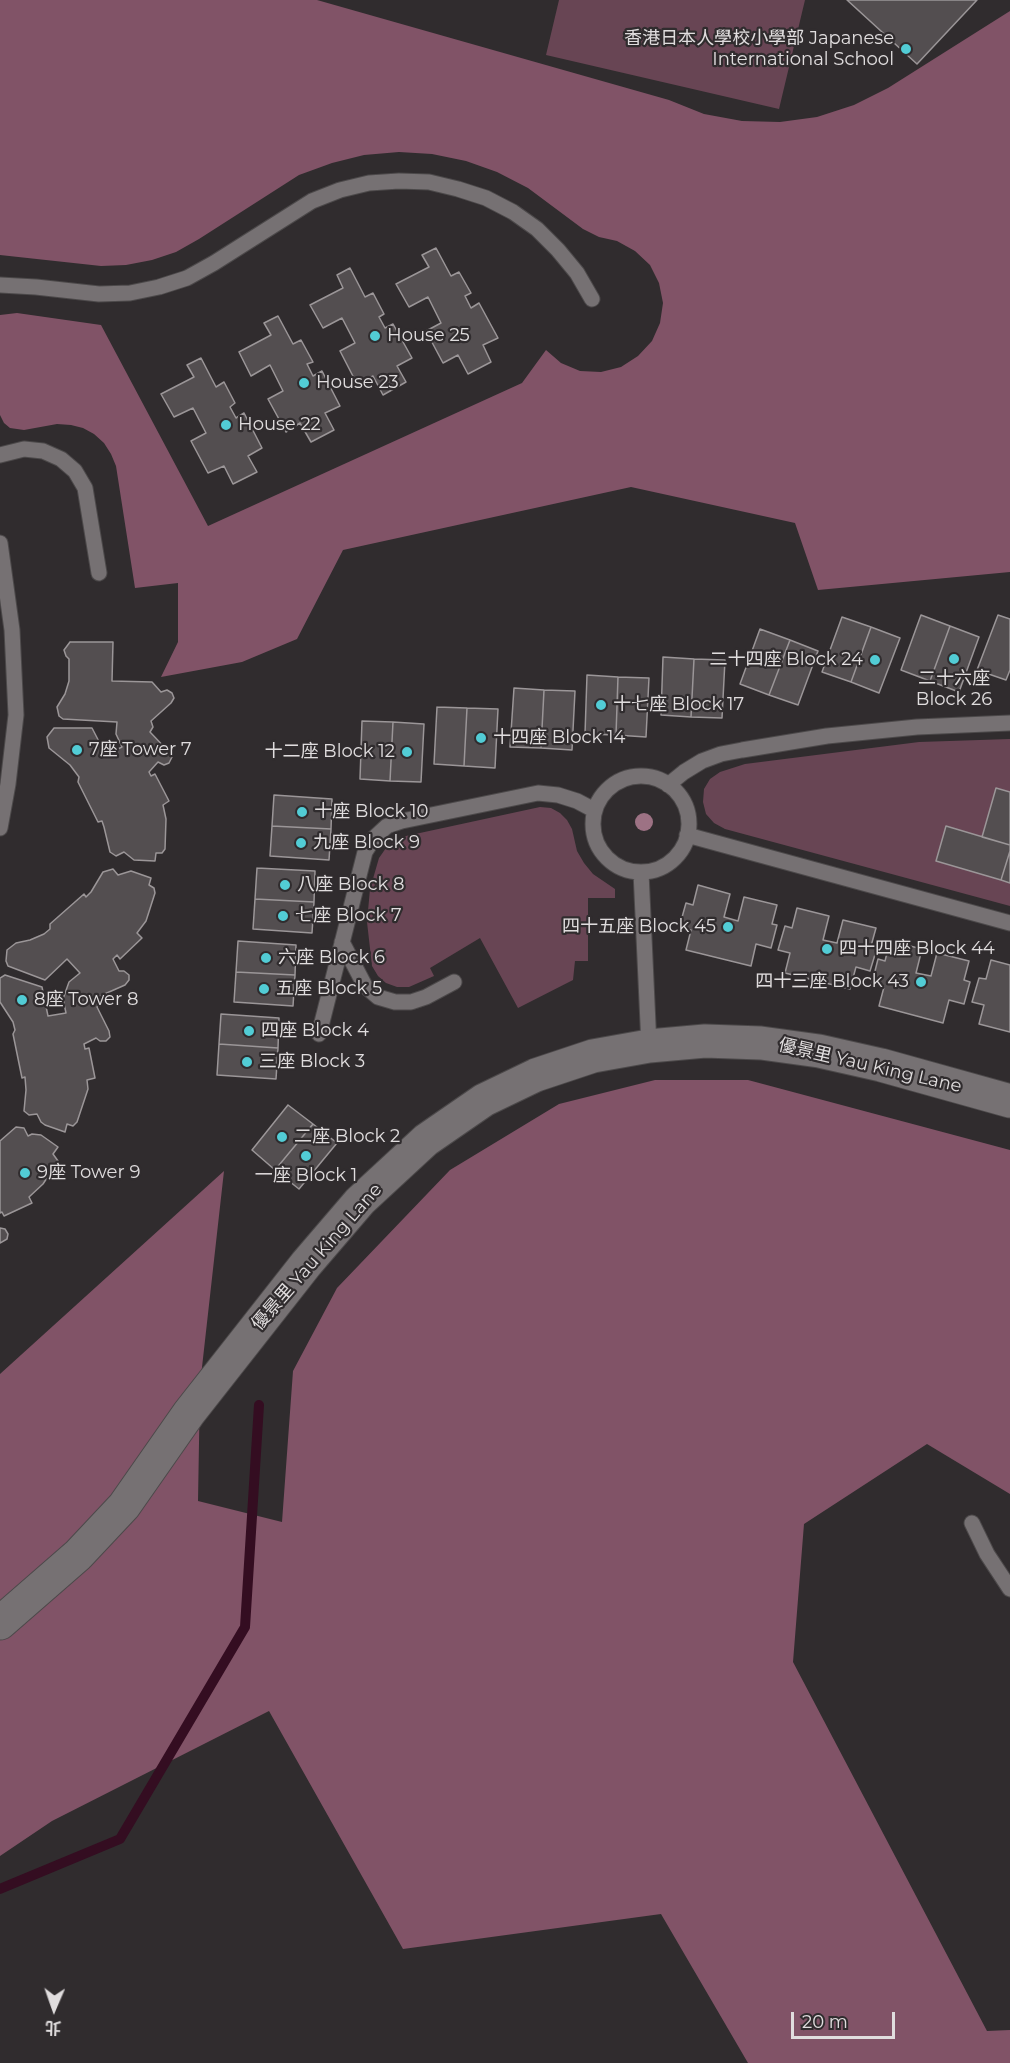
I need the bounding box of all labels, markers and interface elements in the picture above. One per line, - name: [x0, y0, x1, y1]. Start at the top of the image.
- place label: 香港日本人學校小學部 Japanese International School: [624, 28, 894, 70]
- marker: 香港日本人學校小學部 Japanese International School: [899, 42, 913, 56]
- place label: House 25: [387, 325, 470, 347]
- marker: House 25: [368, 329, 382, 343]
- place label: House 23: [316, 372, 399, 394]
- marker: House 23: [297, 376, 311, 390]
- place label: House 22: [238, 414, 321, 436]
- marker: House 22: [219, 418, 233, 432]
- place label: 二十四座 Block 24: [709, 649, 863, 671]
- marker: 二十六座 Block 26: [947, 652, 961, 666]
- marker: 二十四座 Block 24: [868, 653, 882, 667]
- place label: 二十六座 Block 26: [916, 668, 992, 710]
- place label: 十七座 Block 17: [613, 694, 744, 716]
- marker: 十七座 Block 17: [594, 698, 608, 712]
- place label: 十四座 Block 14: [493, 727, 625, 749]
- marker: 十四座 Block 14: [474, 731, 488, 745]
- place label: 7座 Tower 7: [89, 739, 192, 761]
- place label: 十二座 Block 12: [264, 741, 395, 763]
- marker: 7座 Tower 7: [70, 743, 84, 757]
- marker: 十二座 Block 12: [400, 745, 414, 759]
- place label: 十座 Block 10: [314, 801, 428, 823]
- marker: 十座 Block 10: [295, 805, 309, 819]
- place label: 九座 Block 9: [313, 832, 420, 854]
- marker: 九座 Block 9: [294, 836, 308, 850]
- place label: 八座 Block 8: [297, 874, 404, 896]
- marker: 八座 Block 8: [278, 878, 292, 892]
- place label: 七座 Block 7: [295, 905, 401, 927]
- marker: 七座 Block 7: [276, 909, 290, 923]
- place label: 四十五座 Block 45: [562, 916, 716, 938]
- marker: 四十五座 Block 45: [721, 920, 735, 934]
- place label: 四十四座 Block 44: [839, 938, 995, 960]
- marker: 四十四座 Block 44: [820, 942, 834, 956]
- place label: 六座 Block 6: [278, 947, 385, 969]
- marker: 六座 Block 6: [259, 951, 273, 965]
- place label: 四十三座 Block 43: [755, 971, 909, 993]
- marker: 四十三座 Block 43: [914, 975, 928, 989]
- place label: 五座 Block 5: [276, 978, 382, 1000]
- marker: 五座 Block 5: [257, 982, 271, 996]
- place label: 8座 Tower 8: [34, 989, 138, 1011]
- marker: 8座 Tower 8: [15, 993, 29, 1007]
- place label: 四座 Block 4: [261, 1020, 369, 1042]
- marker: 四座 Block 4: [242, 1024, 256, 1038]
- street label: 優景里 Yau King Lane: [776, 1034, 964, 1098]
- place label: 三座 Block 3: [259, 1051, 365, 1073]
- marker: 三座 Block 3: [240, 1055, 254, 1069]
- place label: 二座 Block 2: [294, 1126, 400, 1148]
- marker: 二座 Block 2: [275, 1130, 289, 1144]
- marker: 一座 Block 1: [299, 1149, 313, 1163]
- place label: 9座 Tower 9: [37, 1162, 140, 1184]
- place label: 一座 Block 1: [255, 1165, 357, 1187]
- marker: 9座 Tower 9: [18, 1166, 32, 1180]
- street label: 優景里 Yau King Lane: [247, 1179, 387, 1335]
- north arrow: [24, 1979, 84, 2039]
- scale bar: [794, 2000, 898, 2038]
- text: 20 m: [802, 2011, 848, 2033]
- text: 北: [45, 2018, 62, 2037]

